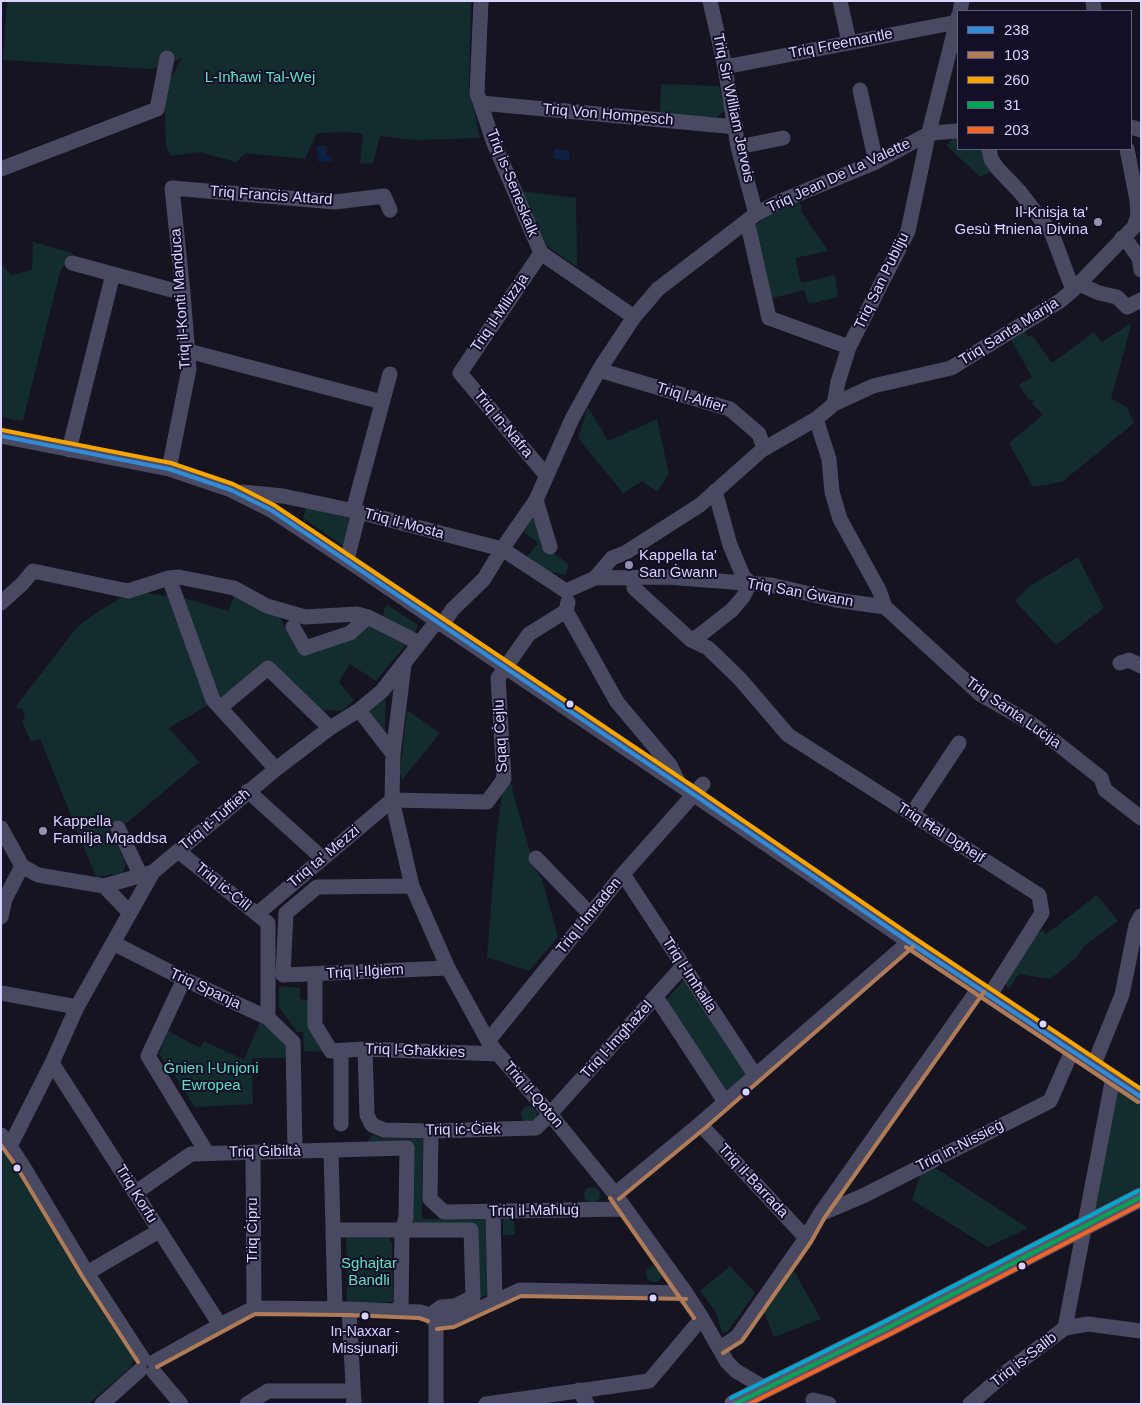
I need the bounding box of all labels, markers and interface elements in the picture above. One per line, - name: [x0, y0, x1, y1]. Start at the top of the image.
- legend: [957, 10, 1132, 150]
- text: 238: [1004, 21, 1029, 38]
- street label: Triq Freemantle: [788, 25, 894, 63]
- street label: Triq Sir William Jervois: [708, 32, 758, 184]
- text: 103: [1004, 46, 1029, 63]
- park label: L-Inħawi Tal-Wej: [205, 69, 315, 87]
- text: 260: [1004, 71, 1029, 88]
- text: 31: [1004, 96, 1021, 113]
- street label: Triq Von Hompesch: [542, 100, 674, 130]
- text: 203: [1004, 121, 1029, 138]
- street label: Triq is-Seneskalk: [482, 127, 542, 239]
- street label: Triq Jean De La Valette: [765, 135, 913, 217]
- street label: Triq Francis Attard: [209, 183, 333, 209]
- place label: Il-Knisja ta' Gesù Ħniena Divina: [955, 204, 1088, 239]
- marker: Il-Knisja ta' Gesù Ħniena Divina: [1092, 216, 1104, 228]
- street label: Triq il-Konti Manduca: [167, 228, 195, 370]
- street label: Triq San Publiju: [851, 230, 913, 332]
- street label: Triq il-Milizzja: [467, 271, 533, 355]
- street label: Triq Santa Marija: [956, 294, 1062, 370]
- street label: Triq l-Alfier: [654, 379, 728, 417]
- street label: Triq in-Nafra: [469, 387, 537, 461]
- street label: Triq il-Mosta: [362, 505, 446, 543]
- place label: Kappella ta' San Ġwann: [639, 547, 717, 582]
- marker: Kappella ta' San Ġwann: [623, 559, 635, 571]
- street label: Triq San Ġwann: [745, 575, 855, 611]
- street label: Triq Santa Luċija: [962, 674, 1064, 752]
- street label: Sqaq Ċejlu: [490, 699, 512, 773]
- unlabelled marker: [565, 699, 575, 709]
- street label: Triq it-Tuffieħ: [176, 785, 254, 855]
- street label: Triq Ħal Dgħejf: [894, 799, 988, 867]
- place label: Kappella Familja Mqaddsa: [53, 813, 167, 848]
- street label: Triq ta' Mezzi: [284, 822, 364, 892]
- marker: Kappella Familja Mqaddsa: [37, 825, 49, 837]
- street label: Triq iċ-Ċilì: [191, 859, 255, 915]
- street label: Triq l-Imraden: [553, 874, 625, 958]
- street label: Triq l-Imħalla: [658, 934, 720, 1016]
- street label: Triq l-Ilġiem: [326, 961, 404, 983]
- street label: Triq Spanja: [167, 965, 243, 1013]
- street label: Triq l-Imgħażel: [577, 997, 657, 1083]
- unlabelled marker: [1038, 1019, 1048, 1029]
- street label: Triq l-Għakkies: [365, 1040, 465, 1062]
- street label: Triq il-Qoton: [499, 1058, 567, 1132]
- park label: Ġnien l-Unjoni Ewropea: [163, 1060, 259, 1095]
- unlabelled marker: [741, 1087, 751, 1097]
- street label: Triq in-Nissieġ: [913, 1116, 1007, 1176]
- street label: Triq iċ-Ċiek: [425, 1120, 501, 1140]
- street label: Triq il-Barrada: [714, 1140, 792, 1222]
- street label: Triq Ġibiltà: [229, 1142, 301, 1162]
- street label: Triq Korfu: [111, 1162, 161, 1226]
- unlabelled marker: [12, 1163, 22, 1173]
- street label: Triq Ċipru: [244, 1197, 262, 1263]
- street label: Triq il-Maħluġ: [489, 1201, 579, 1221]
- park label: Sghajtar Bandli: [341, 1255, 397, 1290]
- unlabelled marker: [1017, 1261, 1027, 1271]
- unlabelled marker: [648, 1293, 658, 1303]
- marker: In-Naxxar - Missjunarji: [360, 1311, 370, 1321]
- place label: In-Naxxar - Missjunarji: [330, 1324, 400, 1356]
- street label: Triq is-Salib: [987, 1329, 1061, 1391]

